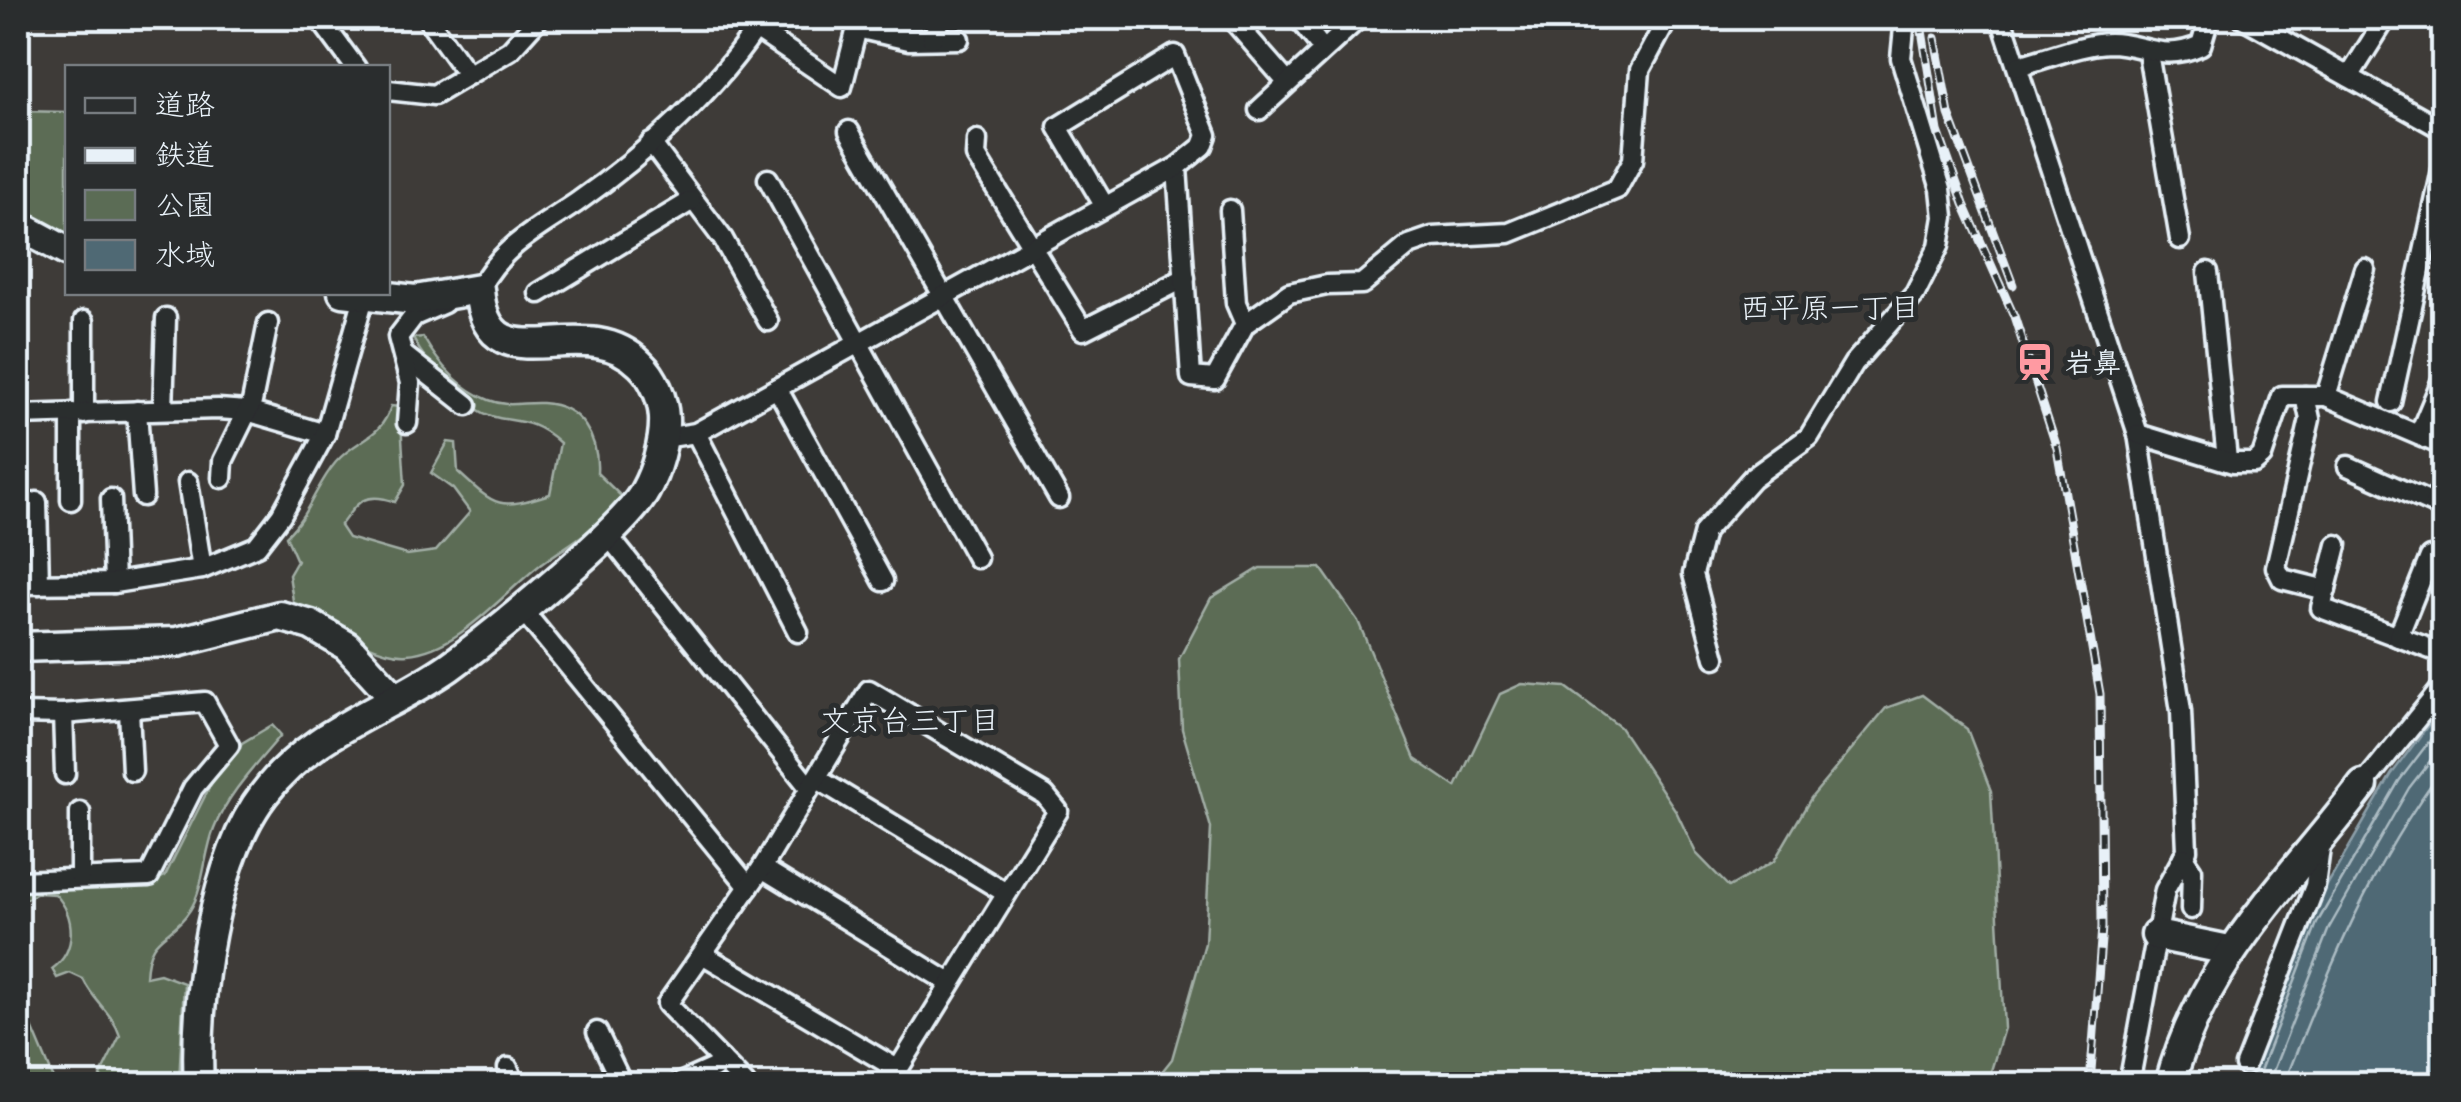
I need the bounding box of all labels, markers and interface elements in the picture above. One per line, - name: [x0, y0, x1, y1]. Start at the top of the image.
- legend: [65, 65, 390, 295]
- text: 道路: [155, 83, 215, 123]
- text: 鉄道: [155, 133, 215, 173]
- text: 公園: [155, 183, 215, 223]
- text: 水域: [155, 233, 215, 273]
- district label: 西平原一丁目: [1740, 286, 1920, 326]
- station icon: 岩鼻: [2014, 341, 2056, 383]
- place label: 岩鼻: [2065, 343, 2121, 379]
- district label: 文京台三丁目: [820, 699, 1000, 739]

